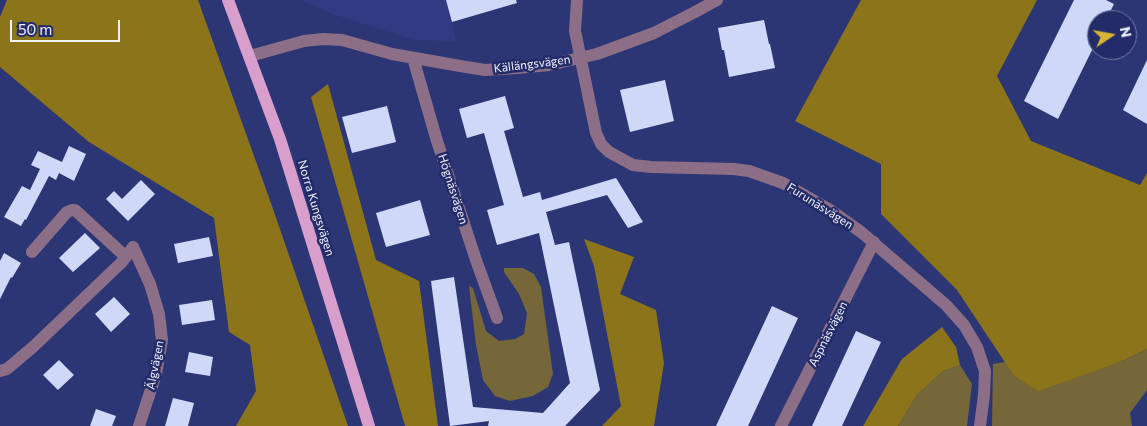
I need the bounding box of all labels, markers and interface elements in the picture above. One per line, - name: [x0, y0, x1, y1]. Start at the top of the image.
- scale bar: [12, 10, 122, 42]
- north arrow: [1087, 10, 1137, 60]
- text: 50 m: [18, 20, 52, 38]
- text: N: [1117, 25, 1136, 39]
- street label: Källängsvägen: [493, 52, 571, 76]
- street label: Högnäsvägen: [435, 152, 471, 226]
- street label: Norra Kungsvägen: [295, 158, 337, 258]
- street label: Furunäsvägen: [784, 180, 856, 232]
- street label: Aspnäsvägen: [805, 299, 851, 369]
- street label: Älgvägen: [143, 339, 167, 391]

